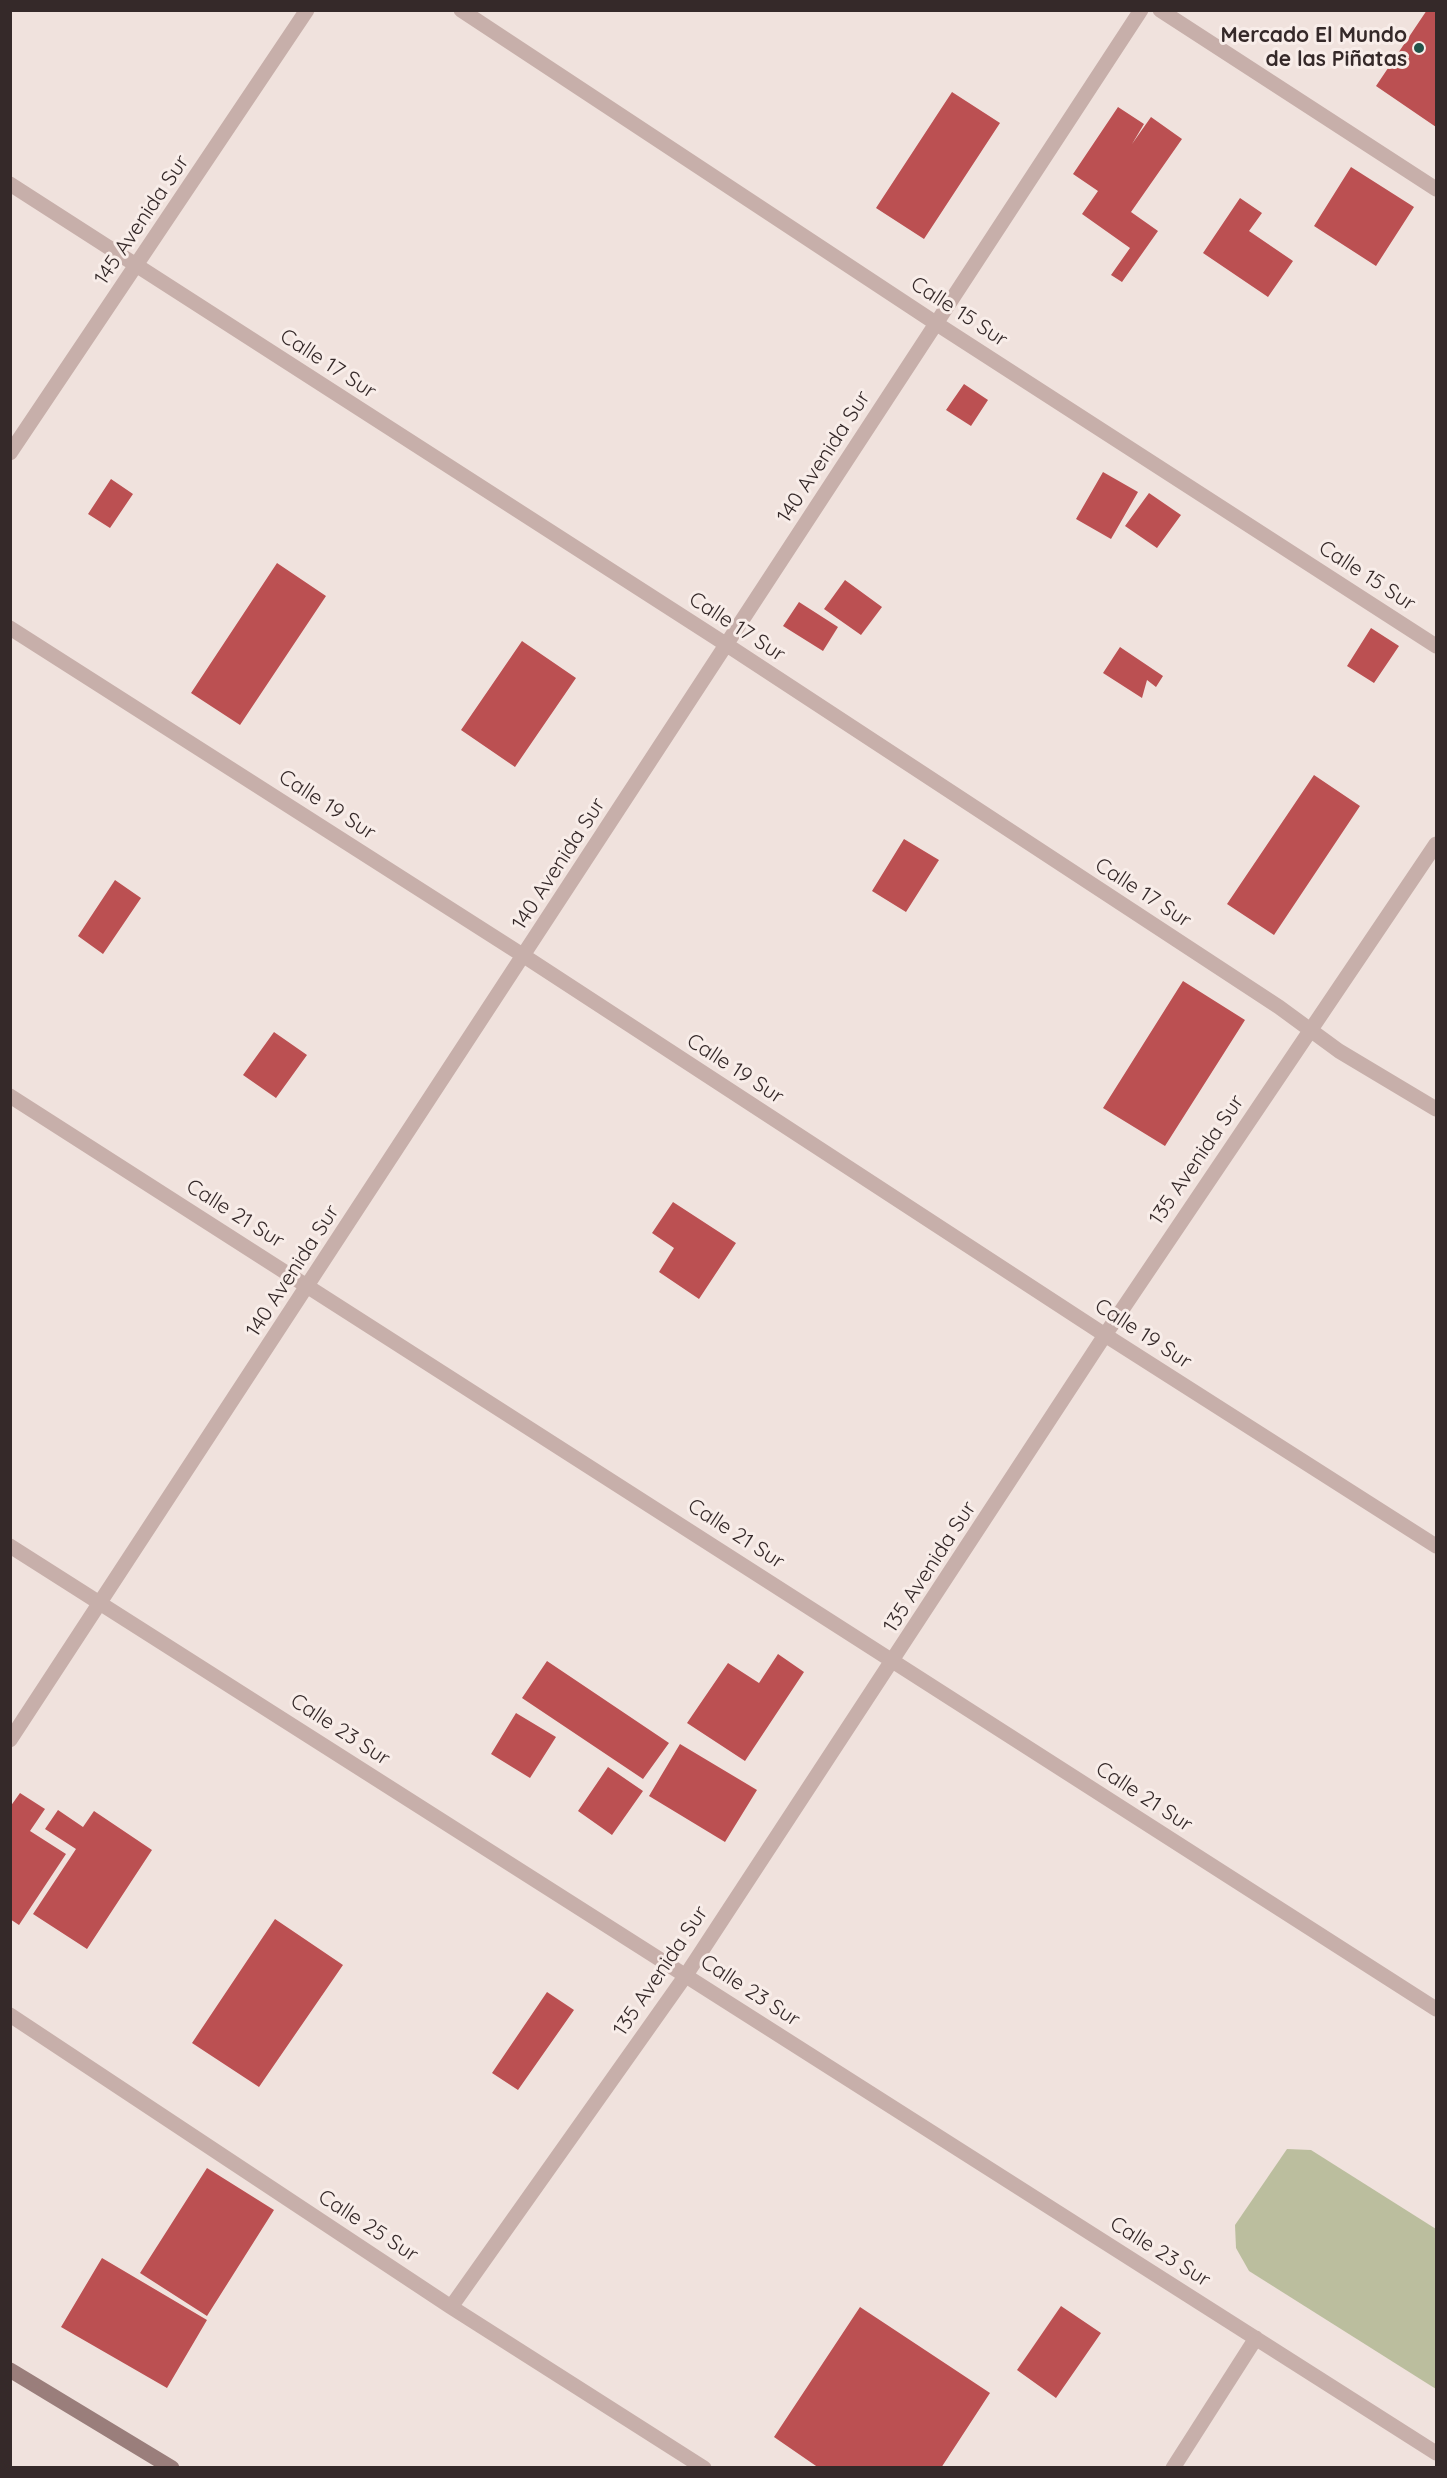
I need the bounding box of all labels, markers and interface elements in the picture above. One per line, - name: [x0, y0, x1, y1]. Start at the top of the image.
- place label: Mercado El Mundo de las Piñatas: [1221, 23, 1407, 73]
- marker: Mercado El Mundo de las Piñatas: [1412, 41, 1426, 55]
- street label: 145 Avenida Sur: [89, 150, 195, 290]
- street label: Calle 15 Sur: [906, 271, 1012, 353]
- street label: Calle 17 Sur: [275, 324, 381, 404]
- street label: 140 Avenida Sur: [772, 386, 876, 528]
- street label: Calle 15 Sur: [1314, 535, 1420, 617]
- street label: Calle 17 Sur: [684, 587, 790, 667]
- street label: Calle 19 Sur: [274, 764, 380, 846]
- street label: 140 Avenida Sur: [507, 793, 611, 935]
- street label: Calle 17 Sur: [1090, 853, 1196, 933]
- street label: Calle 19 Sur: [682, 1028, 788, 1110]
- street label: 135 Avenida Sur: [1144, 1090, 1250, 1230]
- street label: Calle 21 Sur: [181, 1174, 289, 1254]
- street label: 140 Avenida Sur: [241, 1200, 345, 1342]
- street label: Calle 19 Sur: [1090, 1293, 1196, 1375]
- street label: Calle 21 Sur: [683, 1493, 789, 1575]
- street label: 135 Avenida Sur: [878, 1497, 982, 1637]
- street label: Calle 23 Sur: [285, 1688, 395, 1772]
- street label: Calle 21 Sur: [1091, 1756, 1197, 1838]
- street label: 135 Avenida Sur: [608, 1901, 714, 2041]
- street label: Calle 23 Sur: [695, 1949, 805, 2033]
- street label: Calle 25 Sur: [313, 2184, 423, 2268]
- street label: Calle 23 Sur: [1105, 2211, 1215, 2293]

